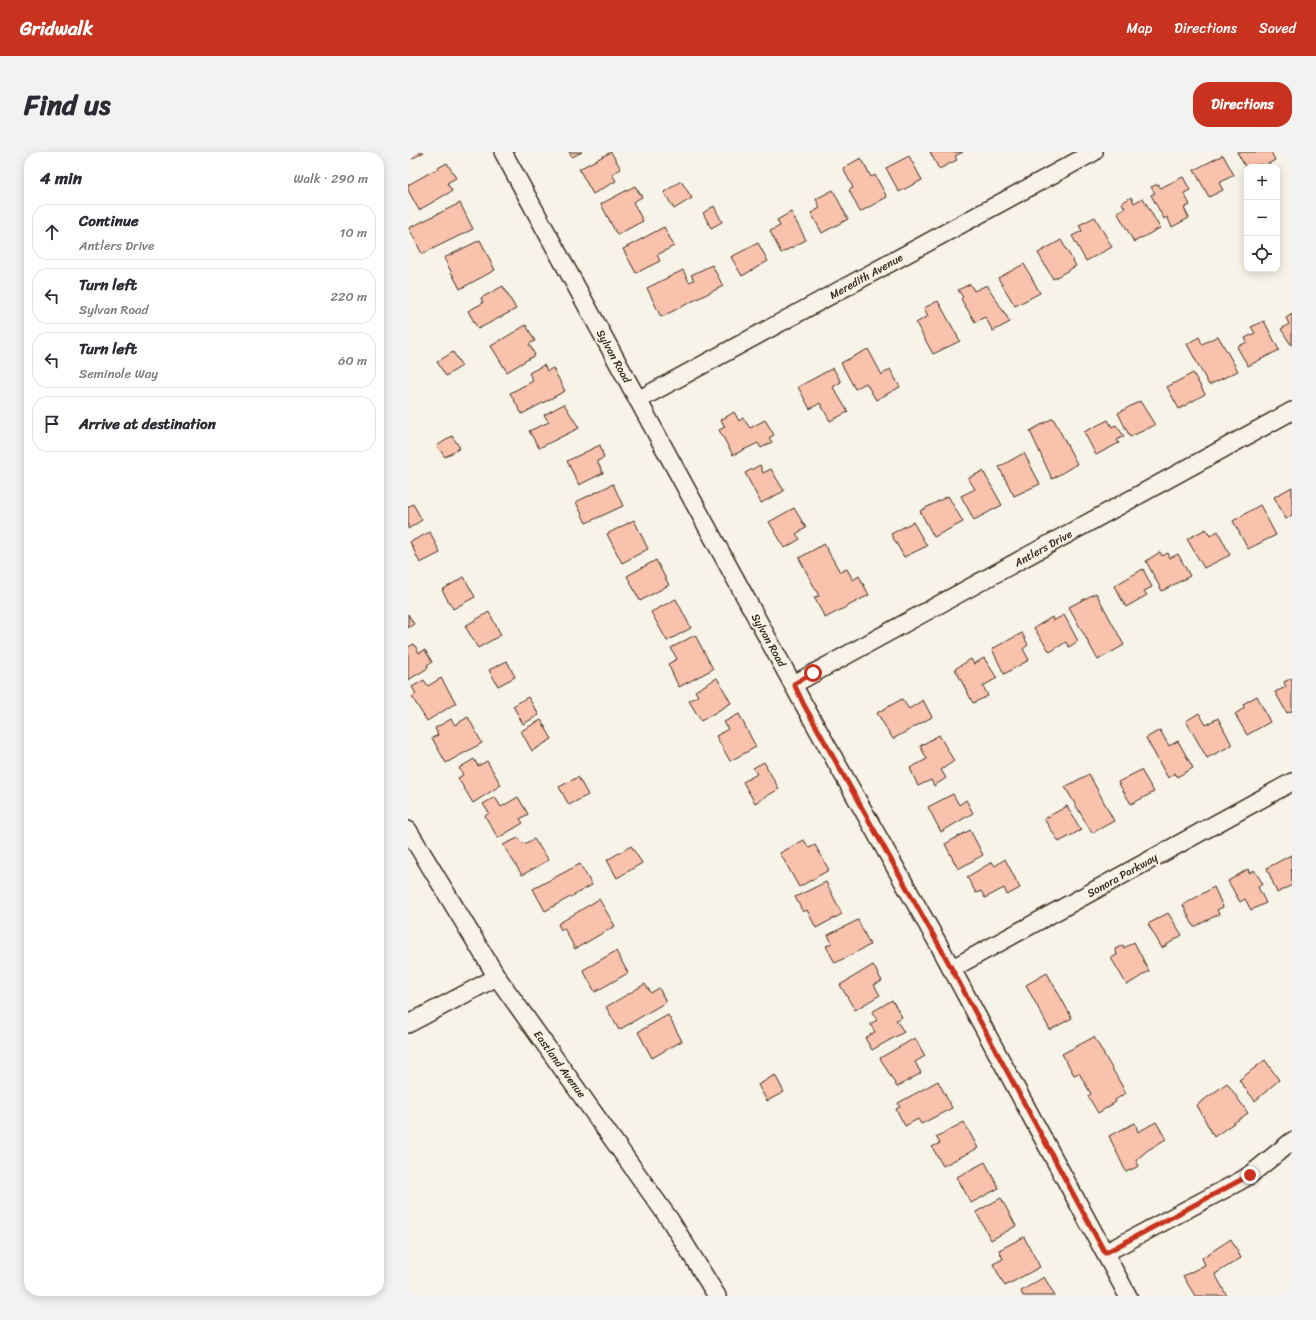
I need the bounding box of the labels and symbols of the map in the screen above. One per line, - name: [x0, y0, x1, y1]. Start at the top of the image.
- street label: Meredith Avenue: [826, 248, 907, 305]
- street label: Sylvan Road: [591, 326, 637, 388]
- street label: Antlers Drive: [1010, 524, 1076, 573]
- street label: Sylvan Road: [746, 610, 792, 672]
- route start: [804, 664, 822, 682]
- street label: Sonora Parkway: [1083, 848, 1161, 903]
- street label: Eastland Avenue: [528, 1026, 591, 1102]
- route end: [1241, 1166, 1259, 1184]

